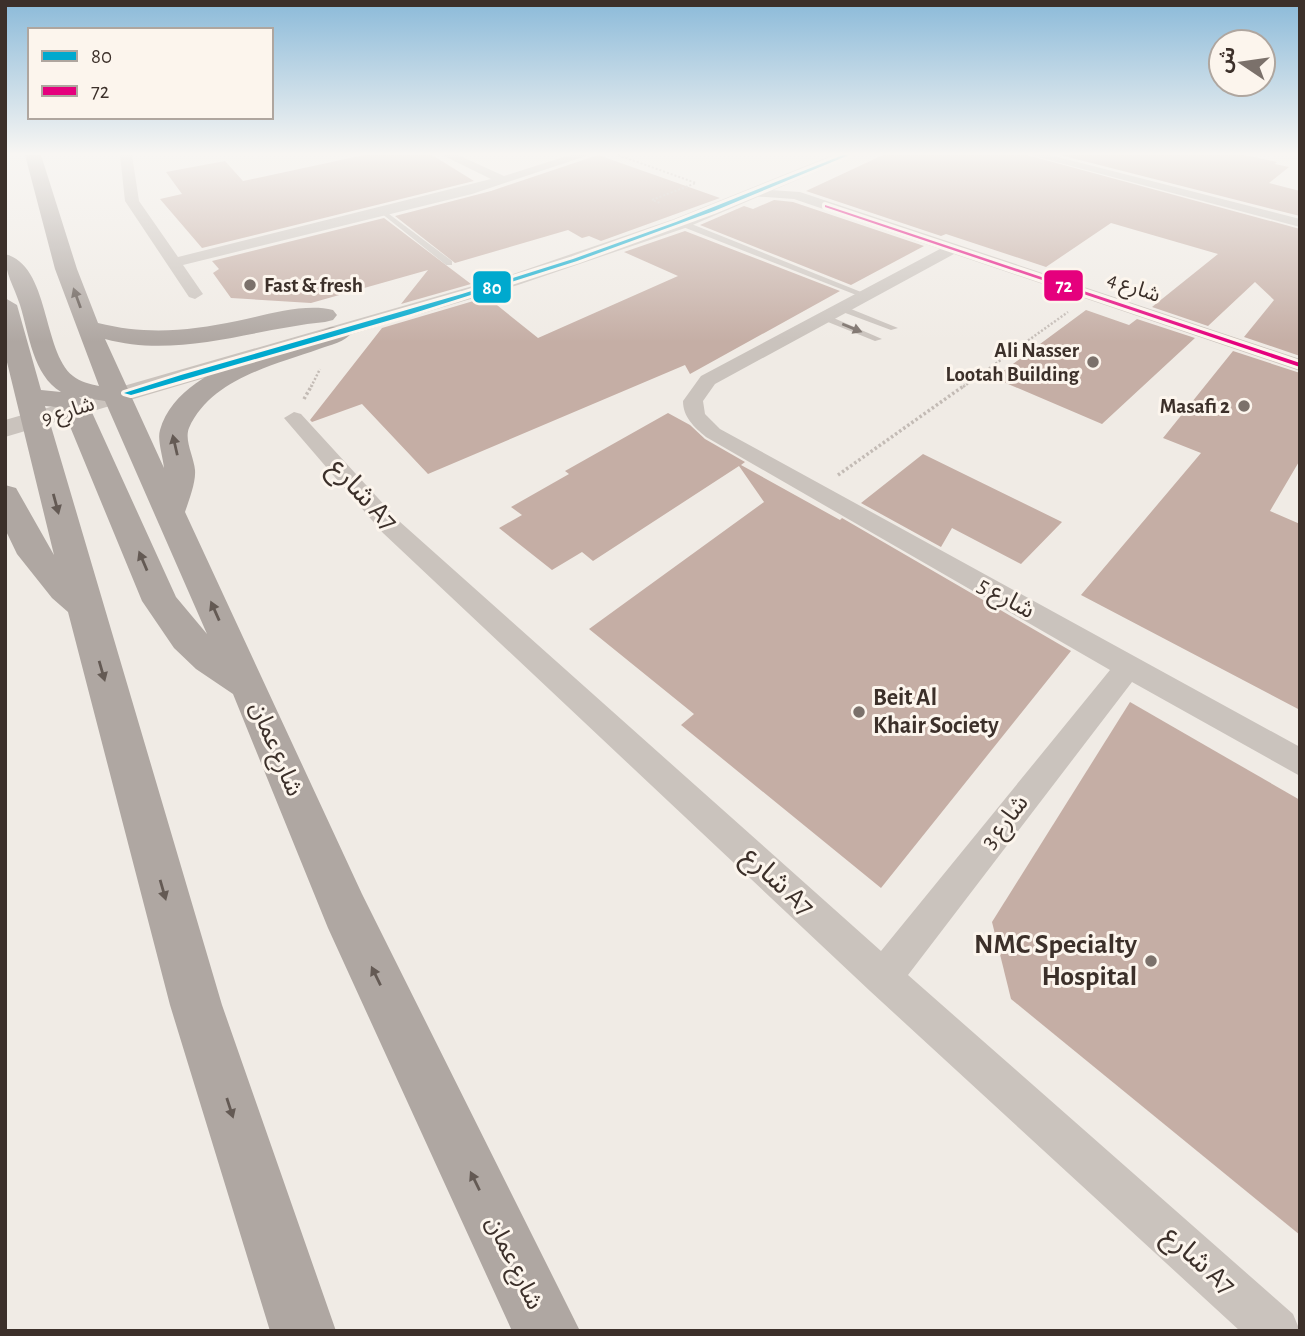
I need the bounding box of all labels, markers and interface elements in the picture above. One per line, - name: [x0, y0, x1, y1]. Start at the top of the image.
- legend: [28, 28, 273, 119]
- north arrow: [1207, 28, 1277, 98]
- text: ش: [1215, 45, 1239, 74]
- text: 80: [91, 46, 112, 67]
- text: 72: [91, 81, 109, 102]
- street label: شارع 4: [1104, 268, 1163, 310]
- line badge: 72: [1043, 269, 1084, 302]
- line badge: 80: [472, 270, 512, 304]
- place label: Fast & fresh: [264, 275, 363, 296]
- marker: Fast & fresh: [242, 277, 258, 293]
- text: 72: [1055, 277, 1073, 296]
- text: 80: [482, 279, 502, 298]
- one-way arrow: [71, 288, 82, 309]
- one-way arrow: [842, 323, 863, 334]
- place label: Ali Nasser Lootah Building: [945, 340, 1080, 385]
- marker: Ali Nasser Lootah Building: [1085, 354, 1101, 370]
- street label: شارع 9: [39, 393, 98, 433]
- place label: Masafi 2: [1160, 396, 1230, 417]
- marker: Masafi 2: [1236, 398, 1252, 414]
- one-way arrow: [170, 434, 181, 456]
- street label: شارع A7: [319, 454, 403, 540]
- one-way arrow: [51, 493, 62, 515]
- one-way arrow: [137, 551, 148, 572]
- street label: شارع 5: [972, 573, 1038, 627]
- one-way arrow: [209, 601, 221, 621]
- one-way arrow: [97, 661, 108, 683]
- place label: Beit Al Khair Society: [873, 686, 999, 738]
- street label: شارع عمان: [242, 698, 307, 801]
- marker: Beit Al Khair Society: [851, 704, 867, 720]
- street label: شارع 3: [977, 791, 1036, 856]
- street label: شارع A7: [733, 842, 819, 926]
- one-way arrow: [159, 880, 169, 901]
- place label: NMC Specialty Hospital: [974, 931, 1137, 991]
- marker: NMC Specialty Hospital: [1143, 953, 1159, 969]
- one-way arrow: [371, 966, 382, 986]
- one-way arrow: [225, 1098, 236, 1119]
- one-way arrow: [469, 1171, 481, 1191]
- street label: شارع عمان: [478, 1213, 547, 1315]
- street label: شارع A7: [1154, 1221, 1241, 1304]

